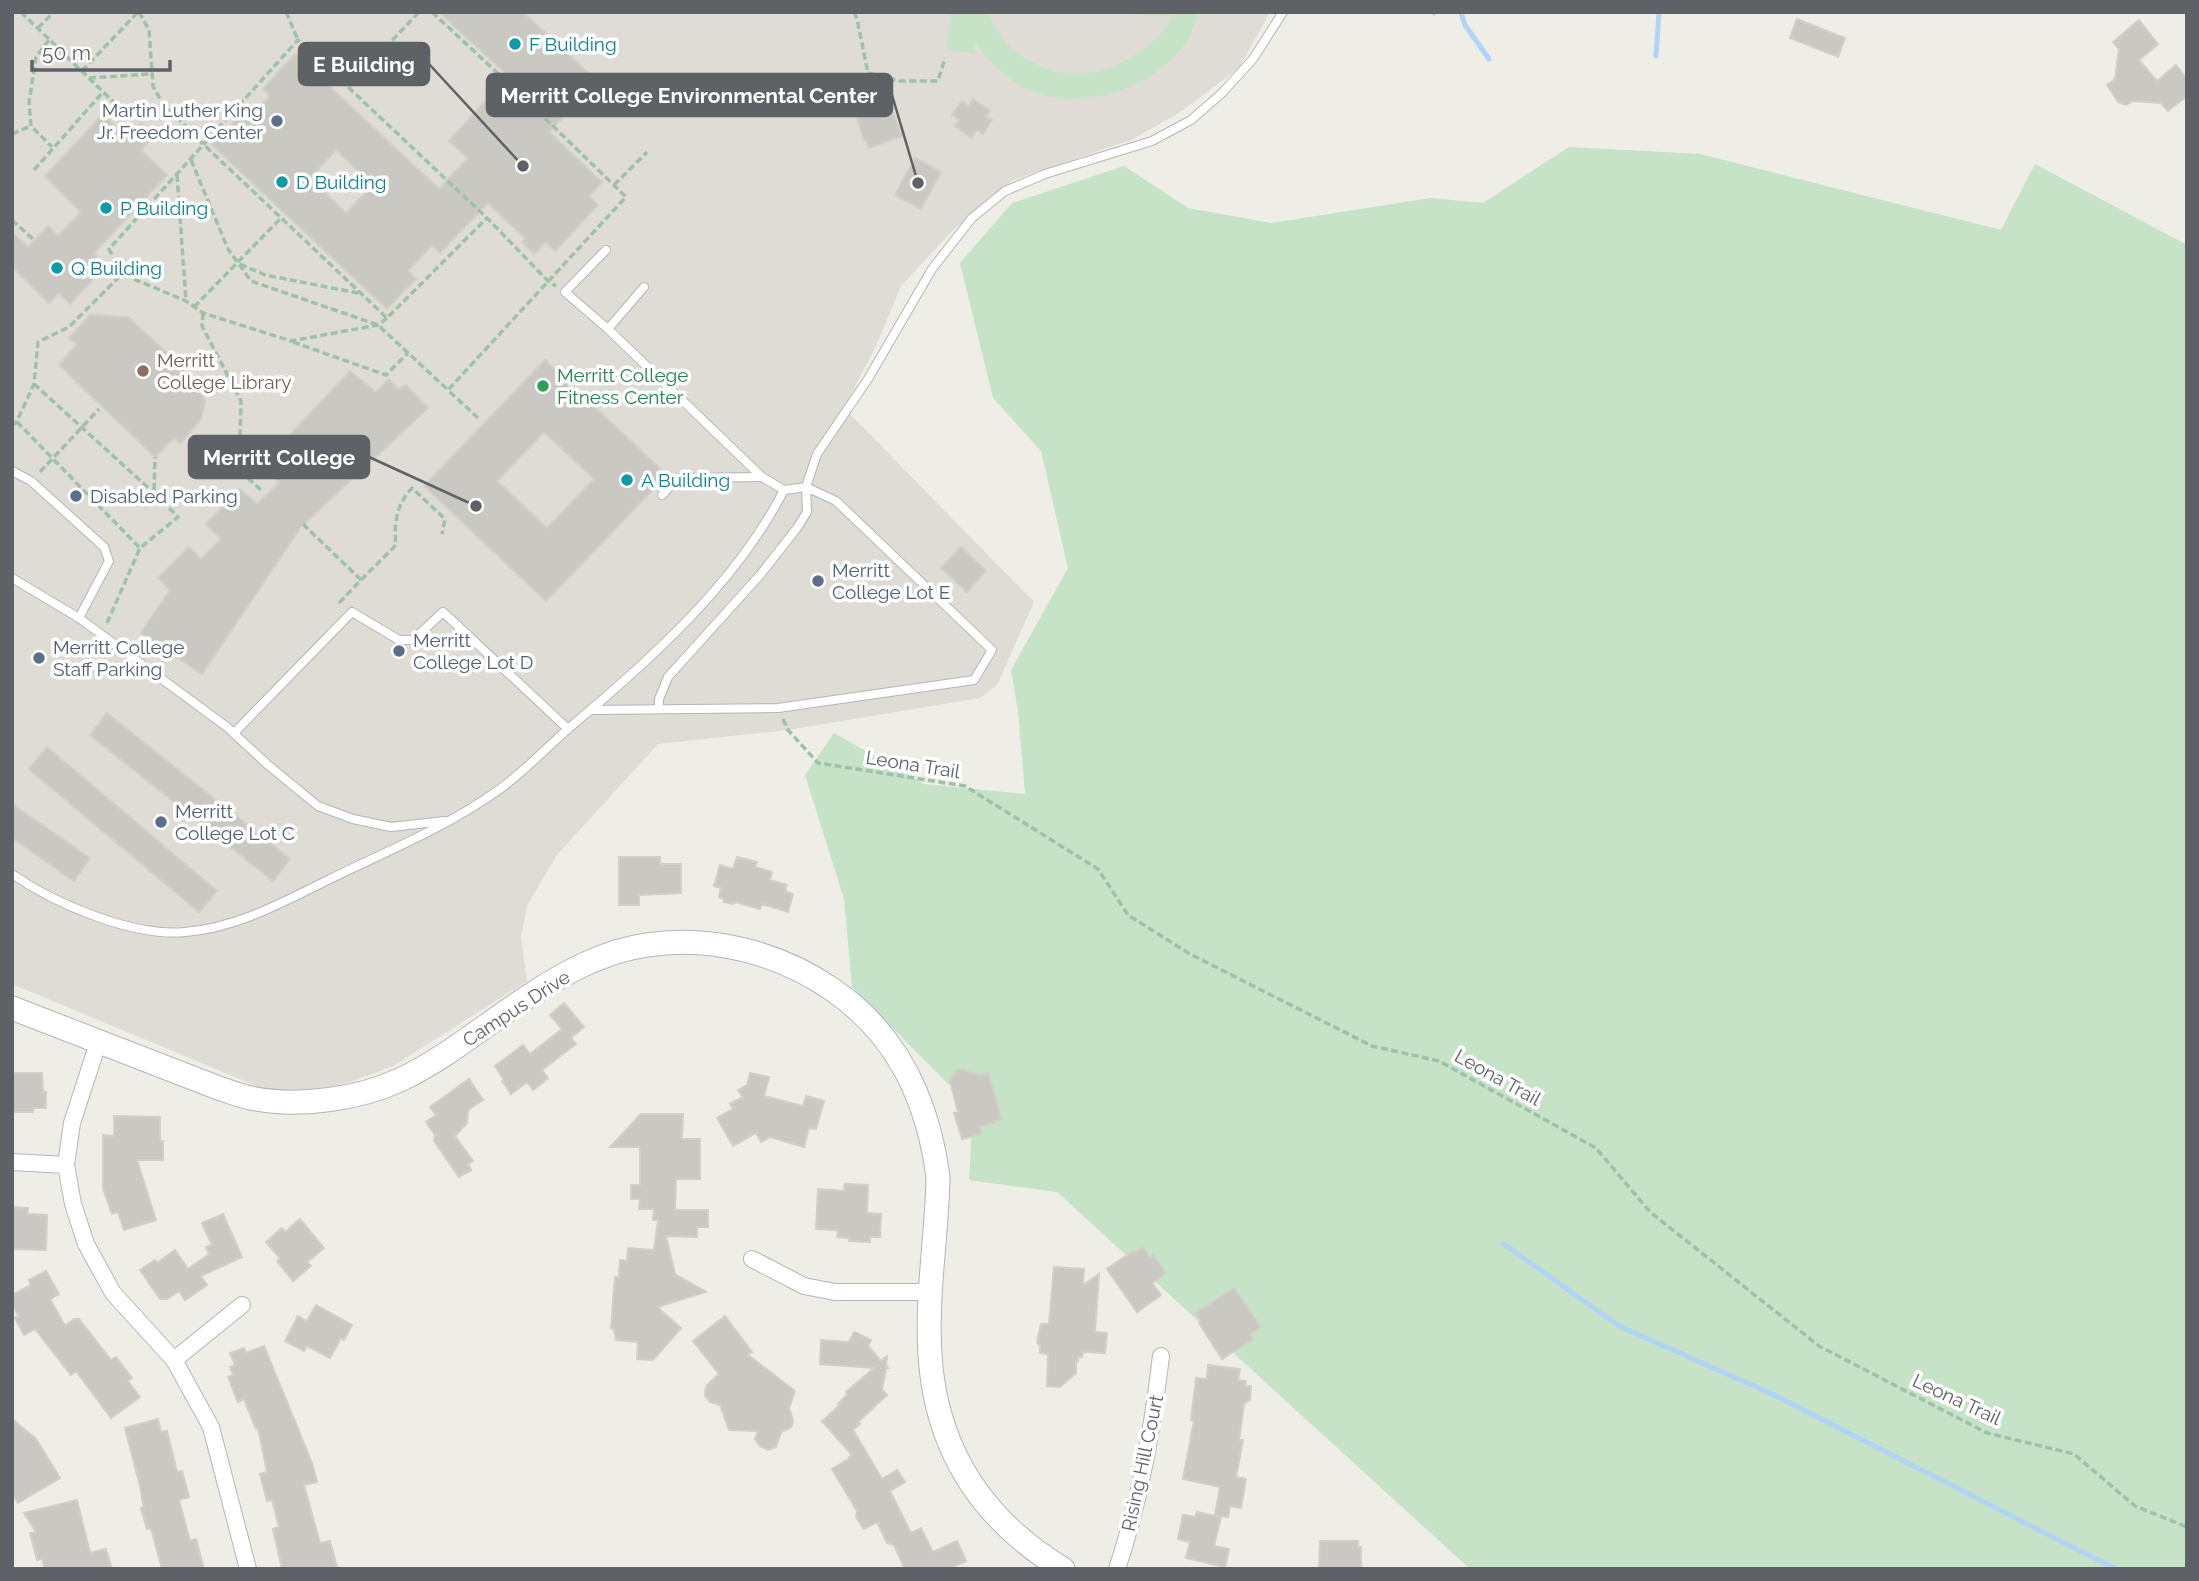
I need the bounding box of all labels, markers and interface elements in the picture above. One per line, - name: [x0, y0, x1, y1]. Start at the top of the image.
- scale bar: [32, 28, 170, 72]
- place label: F Building: [529, 33, 617, 55]
- marker: F Building: [507, 36, 523, 52]
- text: 50 m: [42, 40, 91, 65]
- callout: E Building: [299, 43, 429, 85]
- text: E Building: [313, 52, 415, 77]
- callout: Merritt College Environmental Center: [487, 74, 892, 116]
- text: Merritt College Environmental Center: [501, 83, 877, 108]
- place label: Martin Luther King Jr. Freedom Center: [97, 99, 263, 143]
- marker: Martin Luther King Jr. Freedom Center: [269, 113, 285, 129]
- place label: D Building: [296, 171, 386, 193]
- marker: D Building: [274, 174, 290, 190]
- place label: P Building: [120, 197, 208, 219]
- marker: P Building: [98, 200, 114, 216]
- place label: Q Building: [71, 257, 162, 279]
- marker: Q Building: [49, 260, 65, 276]
- place label: Merritt College Library: [157, 349, 291, 393]
- marker: Merritt College Library: [135, 363, 151, 379]
- place label: Merritt College Fitness Center: [557, 364, 688, 408]
- marker: Merritt College Fitness Center: [535, 378, 551, 394]
- callout: Merritt College: [189, 436, 369, 478]
- text: Merritt College: [203, 445, 355, 470]
- place label: A Building: [641, 469, 730, 491]
- marker: A Building: [619, 472, 635, 488]
- place label: Disabled Parking: [90, 485, 238, 507]
- marker: Disabled Parking: [68, 488, 84, 504]
- place label: Merritt College Lot E: [832, 559, 950, 603]
- marker: Merritt College Lot E: [810, 573, 826, 589]
- place label: Merritt College Lot D: [413, 629, 533, 673]
- place label: Merritt College Staff Parking: [53, 636, 184, 680]
- marker: Merritt College Lot D: [391, 643, 407, 659]
- marker: Merritt College Staff Parking: [31, 650, 47, 666]
- street label: Leona Trail: [864, 746, 963, 782]
- place label: Merritt College Lot C: [175, 800, 295, 844]
- marker: Merritt College Lot C: [153, 814, 169, 830]
- street label: Campus Drive: [458, 965, 574, 1051]
- street label: Leona Trail: [1451, 1044, 1546, 1110]
- street label: Leona Trail: [1909, 1369, 2006, 1429]
- street label: Rising Hill Court: [1117, 1392, 1167, 1533]

